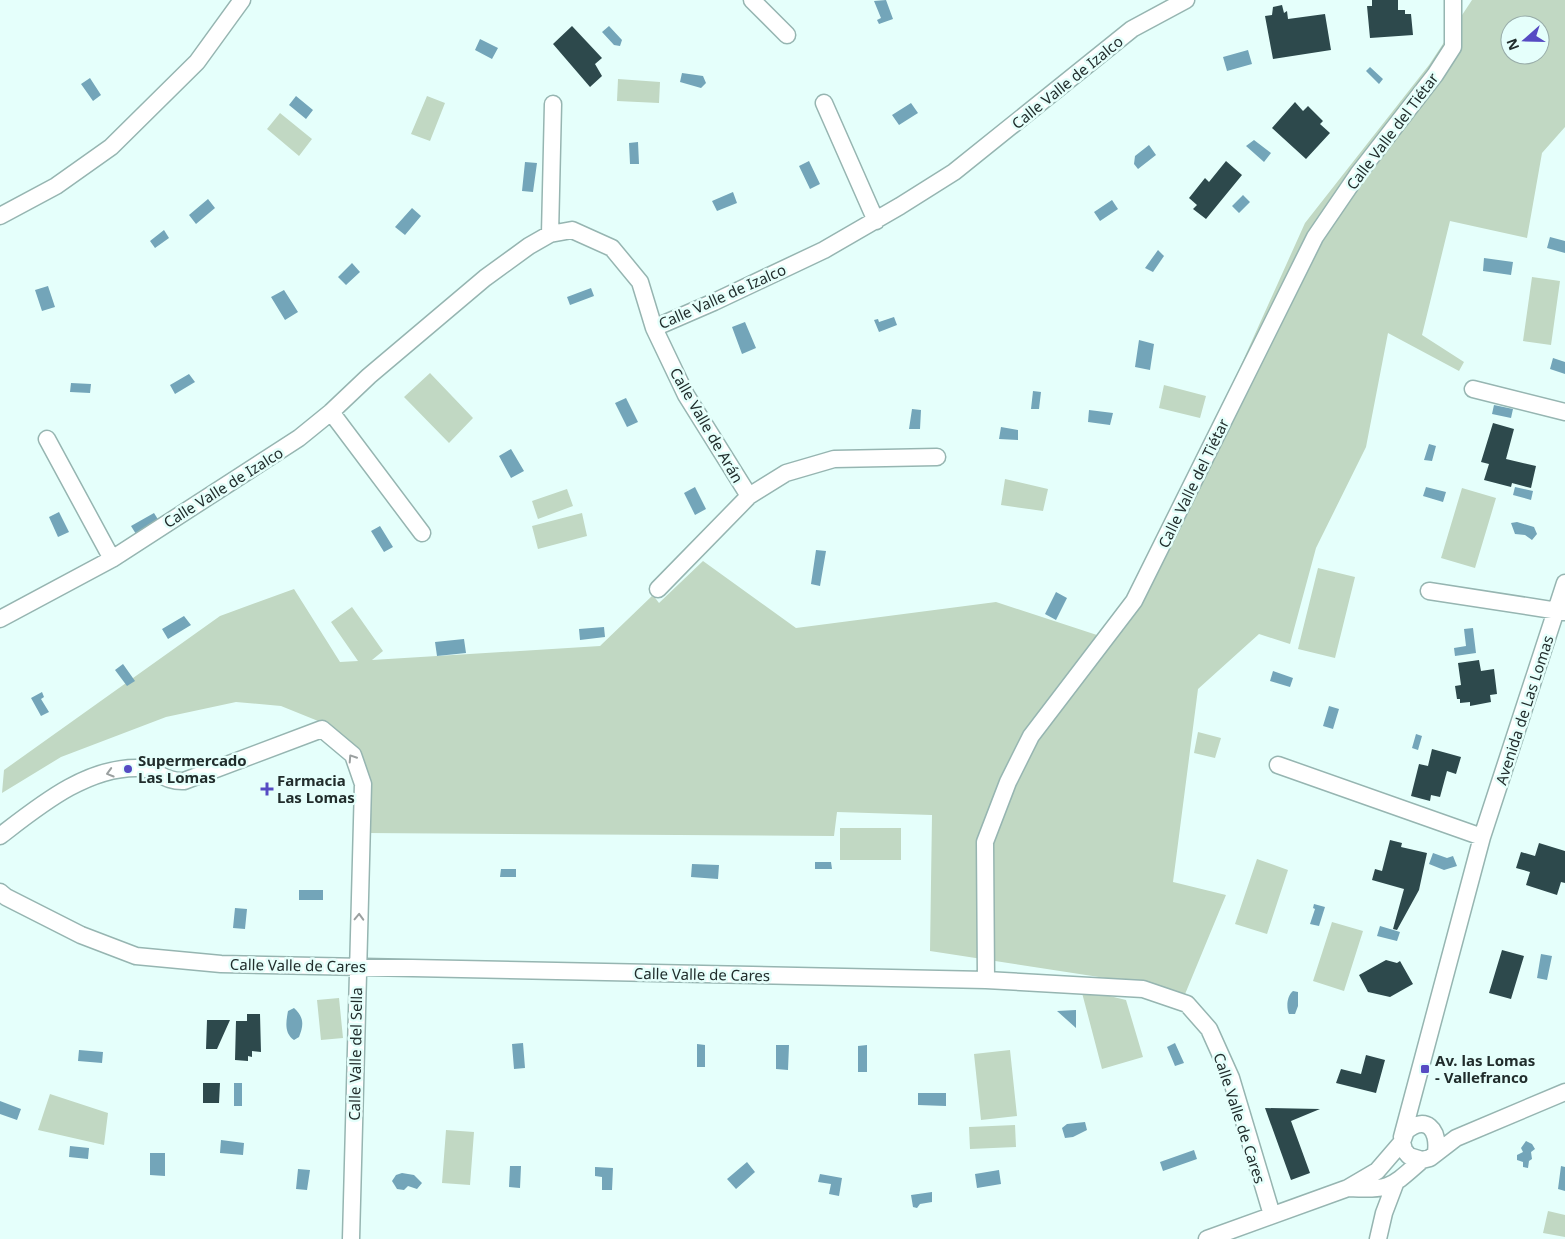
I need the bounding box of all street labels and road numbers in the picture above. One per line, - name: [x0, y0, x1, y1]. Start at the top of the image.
- street label: Calle Valle de Izalco: [1007, 31, 1127, 133]
- street label: Calle Valle del Tiétar: [1341, 69, 1443, 193]
- street label: Calle Valle de Izalco: [655, 259, 789, 333]
- street label: Calle Valle de Arán: [666, 364, 748, 486]
- street label: Calle Valle del Tiétar: [1153, 415, 1233, 551]
- street label: Calle Valle de Izalco: [159, 442, 287, 532]
- street label: Avenida de Las Lomas: [1490, 633, 1558, 787]
- street label: Calle Valle de Cares: [230, 954, 366, 976]
- street label: Calle Valle de Cares: [634, 963, 770, 985]
- street label: Calle Valle del Sella: [344, 987, 366, 1121]
- street label: Calle Valle de Cares: [1209, 1050, 1271, 1186]

